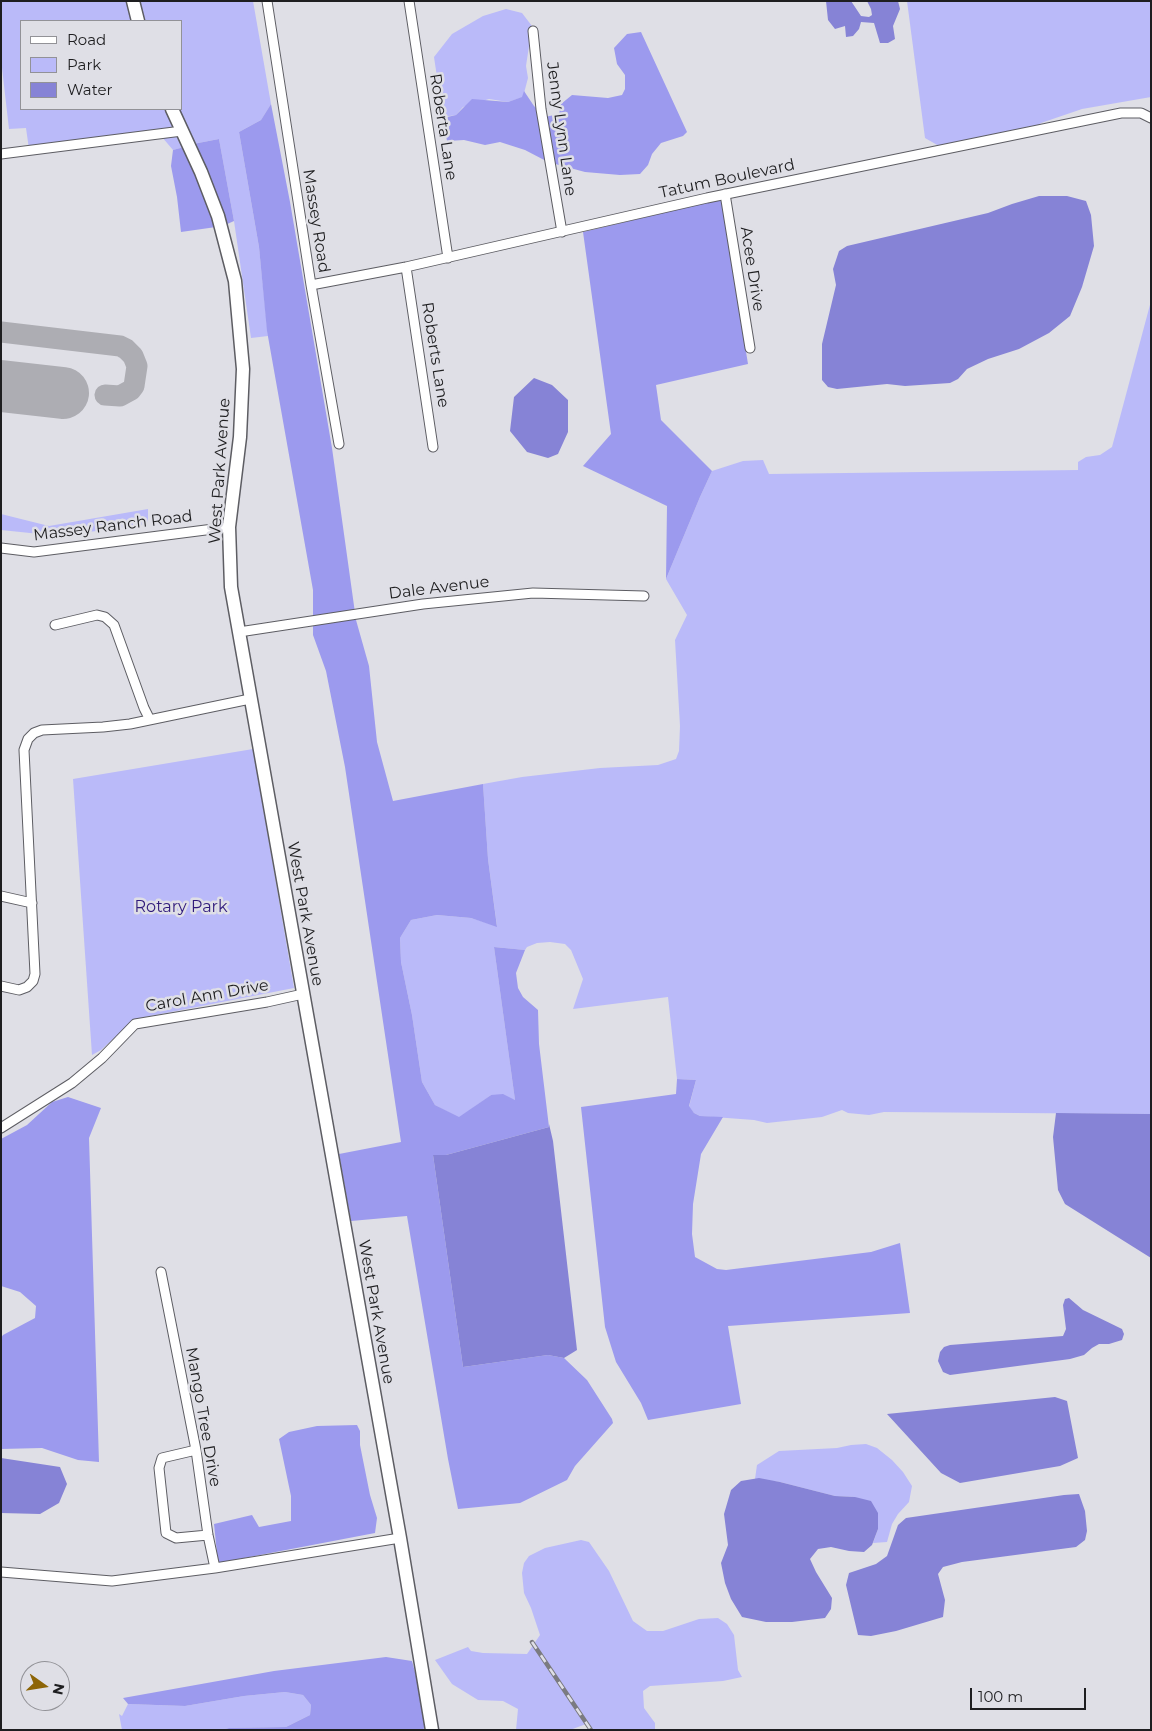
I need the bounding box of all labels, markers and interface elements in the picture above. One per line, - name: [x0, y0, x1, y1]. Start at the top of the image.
- legend: [20, 20, 182, 110]
- text: Road: [67, 30, 106, 49]
- text: Park: [67, 55, 101, 74]
- street label: Jenny Lynn Lane: [542, 61, 580, 197]
- street label: Roberta Lane: [425, 72, 461, 182]
- text: Water: [67, 80, 113, 99]
- street label: Tatum Boulevard: [657, 155, 797, 203]
- street label: Massey Road: [298, 168, 334, 274]
- street label: Acee Drive: [736, 225, 768, 313]
- street label: Roberts Lane: [417, 301, 453, 409]
- street label: West Park Avenue: [205, 397, 235, 545]
- street label: Massey Ranch Road: [32, 507, 194, 545]
- street label: Dale Avenue: [388, 572, 490, 604]
- street label: West Park Avenue: [283, 840, 327, 988]
- park label: Rotary Park: [135, 897, 227, 917]
- street label: Carol Ann Drive: [144, 976, 270, 1016]
- street label: West Park Avenue: [354, 1238, 398, 1386]
- street label: Mango Tree Drive: [181, 1346, 225, 1488]
- north arrow: [20, 1661, 70, 1711]
- scale bar: [972, 1678, 1088, 1710]
- text: N: [49, 1682, 69, 1697]
- text: 100 m: [978, 1687, 1023, 1706]

